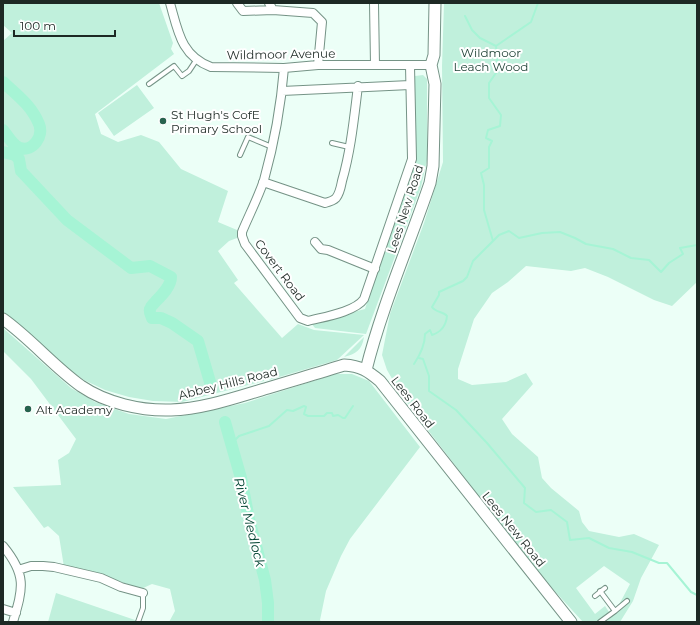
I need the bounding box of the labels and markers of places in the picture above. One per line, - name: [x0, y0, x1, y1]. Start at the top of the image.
- place label: St Hugh's CofE Primary School: [171, 107, 262, 136]
- marker: St Hugh's CofE Primary School: [158, 116, 168, 126]
- place label: Alt Academy: [36, 402, 113, 417]
- marker: Alt Academy: [23, 404, 33, 414]

